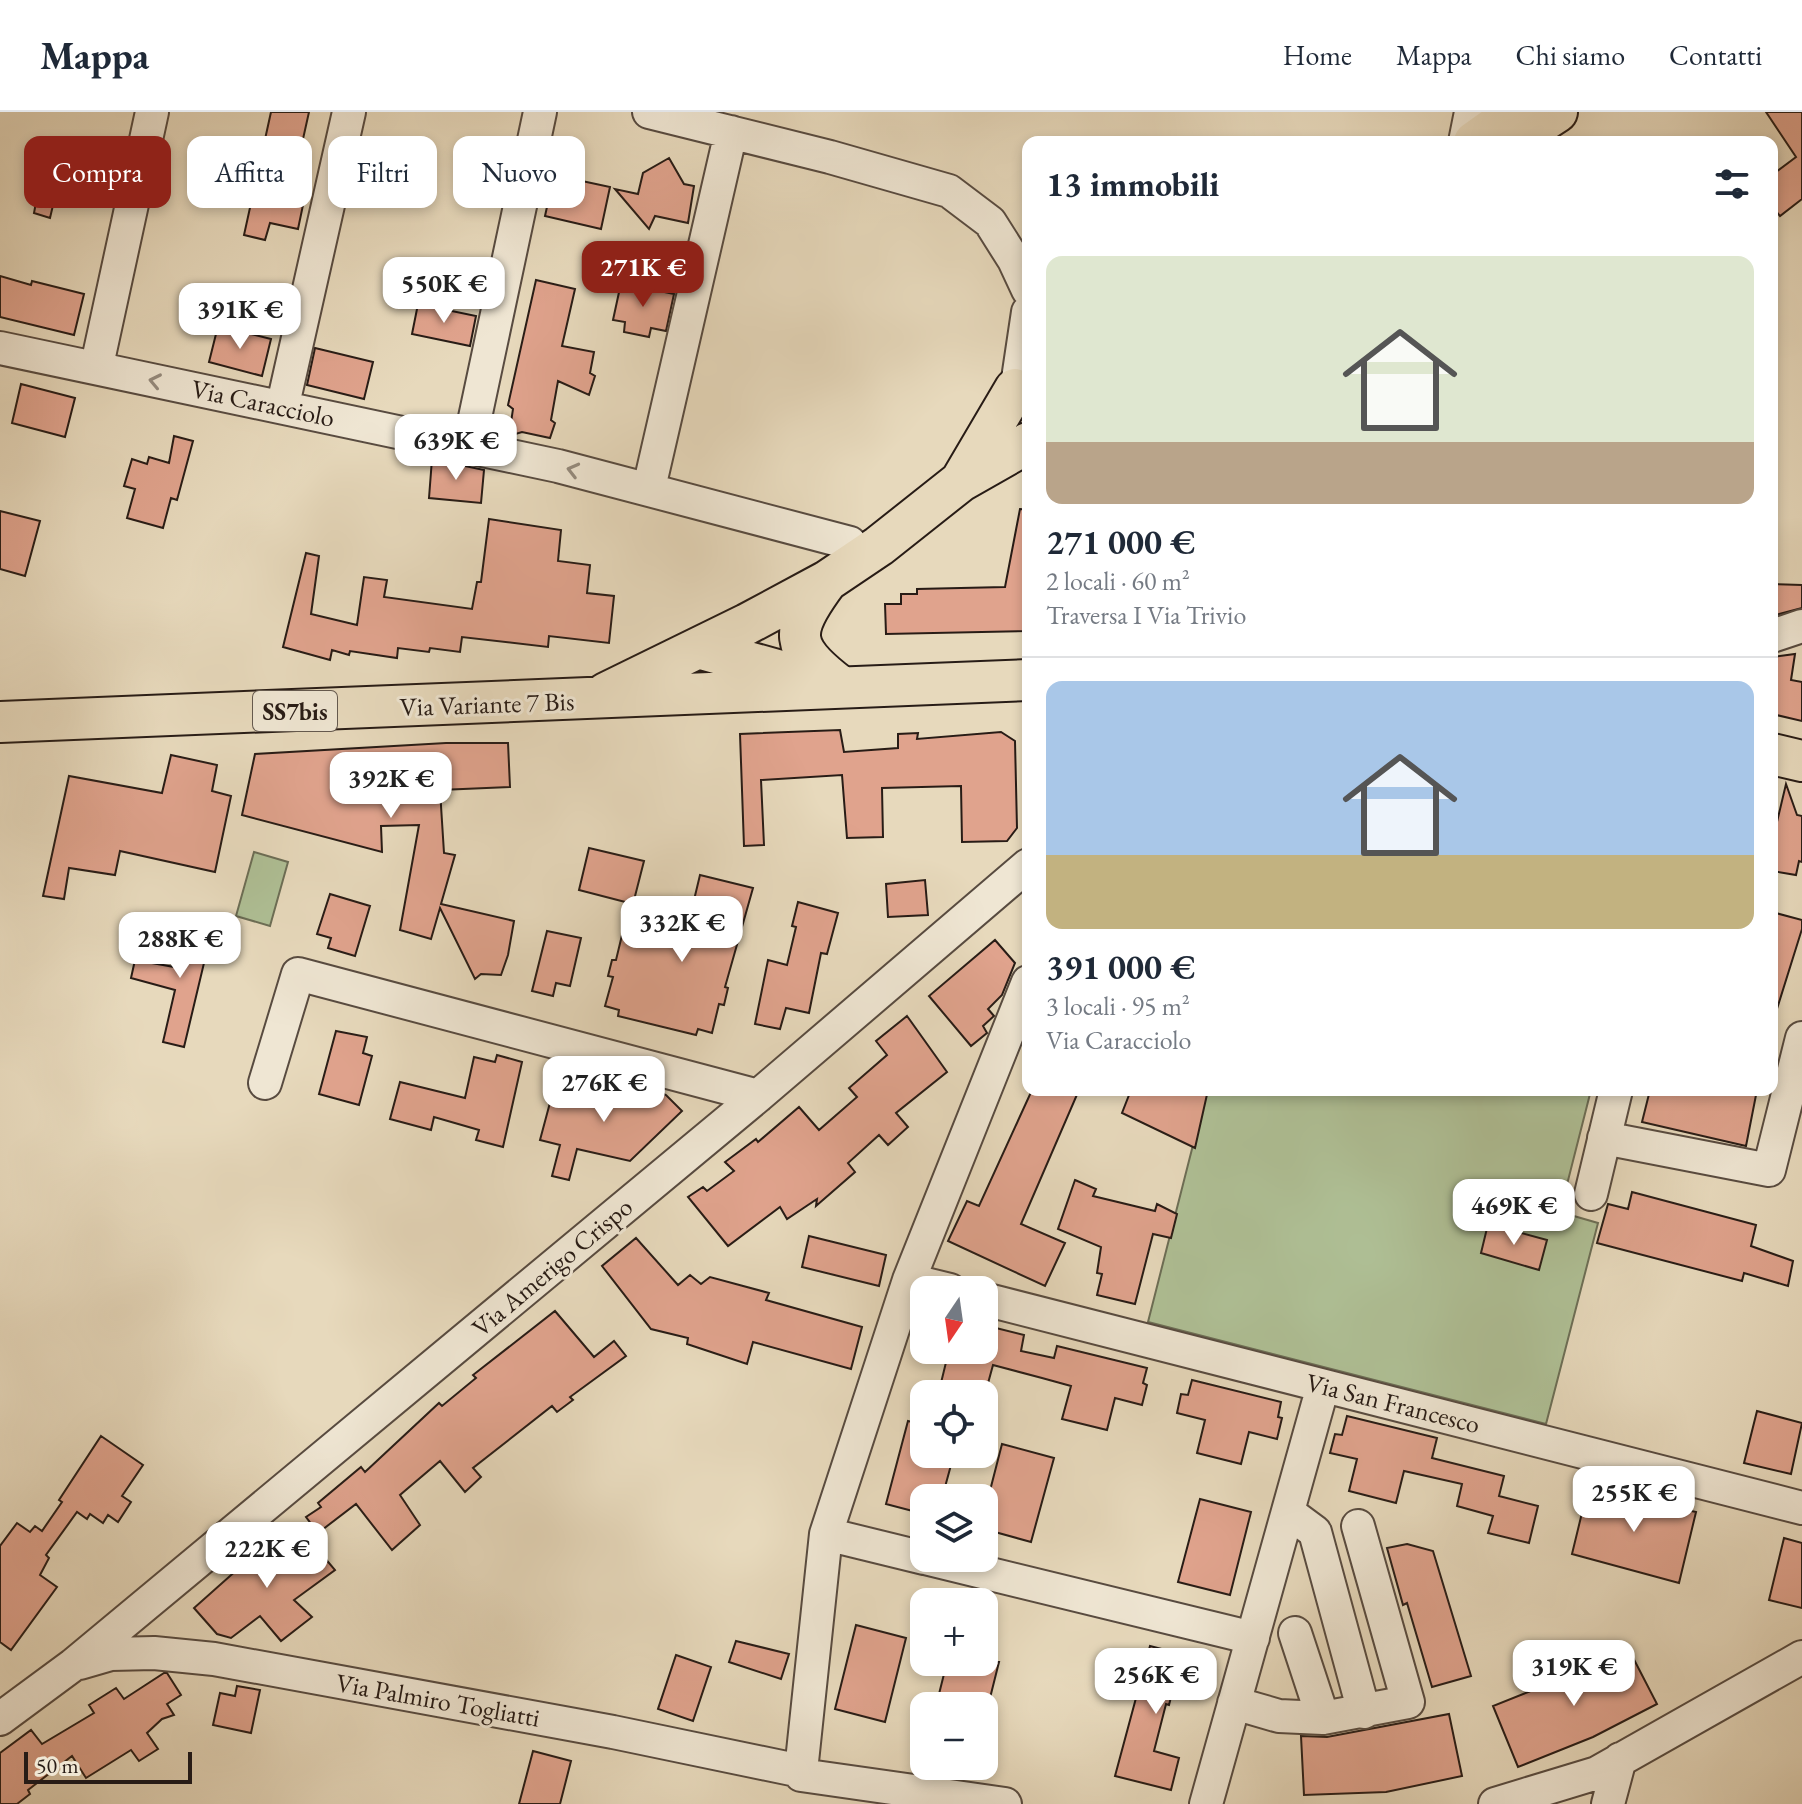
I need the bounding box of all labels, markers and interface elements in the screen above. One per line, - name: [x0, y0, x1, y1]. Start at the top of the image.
- text: Mappa: [40, 31, 149, 80]
- text: Home: [1283, 37, 1352, 73]
- text: Mappa: [1396, 37, 1472, 73]
- text: Chi siamo: [1516, 37, 1625, 73]
- text: Contatti: [1669, 37, 1762, 73]
- chip: Compra: [24, 136, 171, 208]
- chip: Affitta: [187, 136, 312, 208]
- chip: Filtri: [328, 136, 437, 208]
- chip: Nuovo: [453, 136, 585, 208]
- text: 13 immobili: [1046, 162, 1219, 206]
- icon: filters: [1710, 162, 1754, 206]
- pin: 271K €: [578, 241, 708, 309]
- text: 271K €: [600, 250, 686, 284]
- pin: 550K €: [379, 257, 509, 325]
- text: 550K €: [401, 266, 487, 300]
- pin: 391K €: [175, 283, 305, 351]
- text: 391K €: [197, 292, 283, 326]
- icon: home: [1328, 308, 1472, 452]
- street label: Via Caracciolo: [188, 371, 338, 435]
- one-way arrow: [149, 373, 162, 390]
- pin: 639K €: [391, 414, 521, 482]
- text: 639K €: [413, 423, 499, 457]
- one-way arrow: [567, 462, 581, 479]
- text: 271 000 €: [1046, 520, 1195, 564]
- text: 2 locali · 60 m²: [1046, 564, 1190, 598]
- text: Traversa I Via Trivio: [1046, 598, 1246, 632]
- street label: Via Variante 7 Bis: [399, 684, 575, 724]
- road number: SS7bis: [253, 691, 337, 731]
- icon: home: [1328, 733, 1472, 877]
- pin: 392K €: [326, 752, 456, 820]
- text: 392K €: [348, 761, 434, 795]
- pin: 332K €: [617, 896, 747, 964]
- text: 332K €: [639, 905, 725, 939]
- pin: 288K €: [115, 912, 245, 980]
- text: 288K €: [137, 921, 223, 955]
- text: 391 000 €: [1046, 945, 1195, 989]
- text: 3 locali · 95 m²: [1046, 989, 1190, 1023]
- text: Via Caracciolo: [1046, 1023, 1191, 1057]
- pin: 276K €: [539, 1056, 669, 1124]
- text: 276K €: [561, 1065, 647, 1099]
- pin: 469K €: [1449, 1179, 1579, 1247]
- text: 469K €: [1471, 1188, 1557, 1222]
- street label: Via Amerigo Crispo: [464, 1190, 640, 1344]
- north arrow: [910, 1276, 998, 1364]
- map controls: [910, 1276, 998, 1780]
- street label: Via San Francesco: [1303, 1365, 1483, 1441]
- button: locate: [910, 1380, 998, 1468]
- pin: 255K €: [1569, 1466, 1699, 1534]
- text: 255K €: [1591, 1475, 1677, 1509]
- button: layers: [910, 1484, 998, 1572]
- pin: 222K €: [202, 1522, 332, 1590]
- text: 222K €: [224, 1531, 310, 1565]
- button: +: [910, 1588, 998, 1676]
- pin: 319K €: [1509, 1640, 1639, 1708]
- pin: 256K €: [1091, 1648, 1221, 1716]
- text: 319K €: [1531, 1649, 1617, 1683]
- text: 256K €: [1113, 1657, 1199, 1691]
- street label: Via Palmiro Togliatti: [333, 1665, 543, 1735]
- button: −: [910, 1692, 998, 1780]
- scale bar: [24, 1748, 192, 1784]
- text: 50 m: [36, 1751, 79, 1780]

